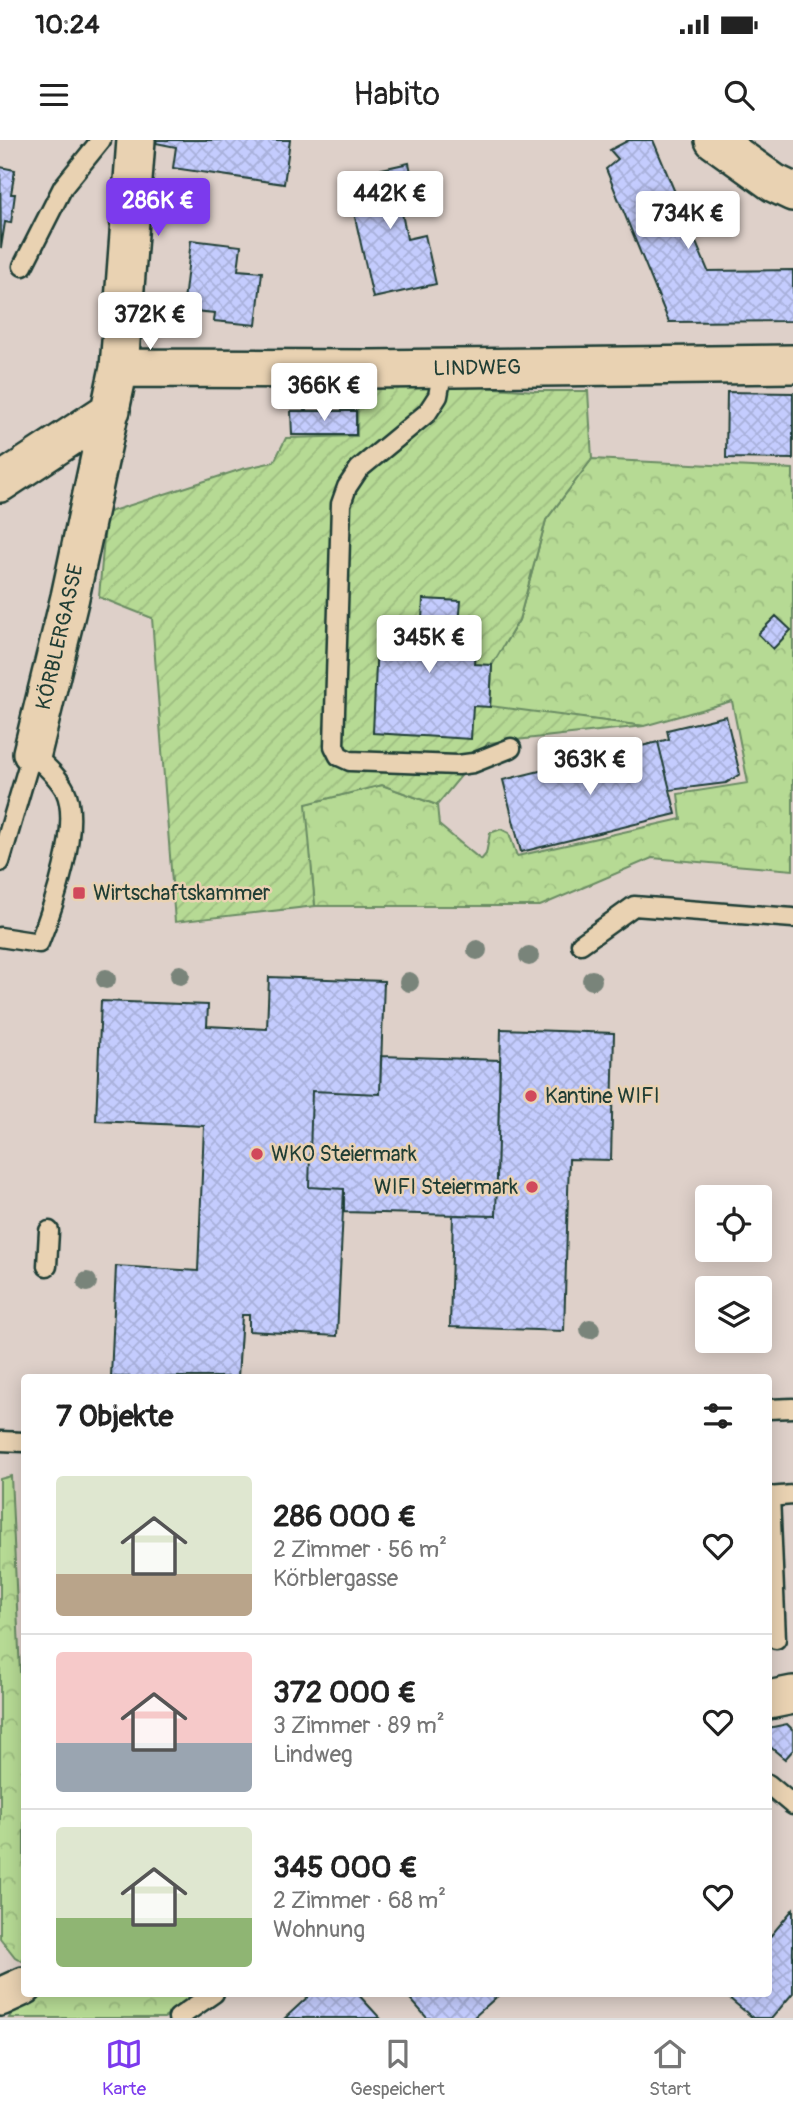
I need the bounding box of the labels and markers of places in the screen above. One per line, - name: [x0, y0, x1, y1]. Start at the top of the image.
- pin: 442K €: [333, 172, 447, 231]
- pin: 286K €: [101, 178, 215, 238]
- pin: 734K €: [631, 192, 745, 251]
- pin: 372K €: [93, 292, 207, 352]
- pin: 366K €: [267, 364, 381, 423]
- pin: 345K €: [372, 616, 486, 675]
- pin: 363K €: [533, 738, 647, 797]
- place label: Wirtschaftskammer: [93, 880, 271, 907]
- marker: Wirtschaftskammer: [71, 885, 87, 901]
- place label: Kantine WIFI: [545, 1083, 660, 1110]
- marker: Kantine WIFI: [523, 1088, 539, 1104]
- place label: WKO Steiermark: [271, 1141, 417, 1168]
- marker: WKO Steiermark: [249, 1146, 265, 1162]
- place label: WIFI Steiermark: [374, 1174, 518, 1201]
- marker: WIFI Steiermark: [524, 1179, 540, 1195]

